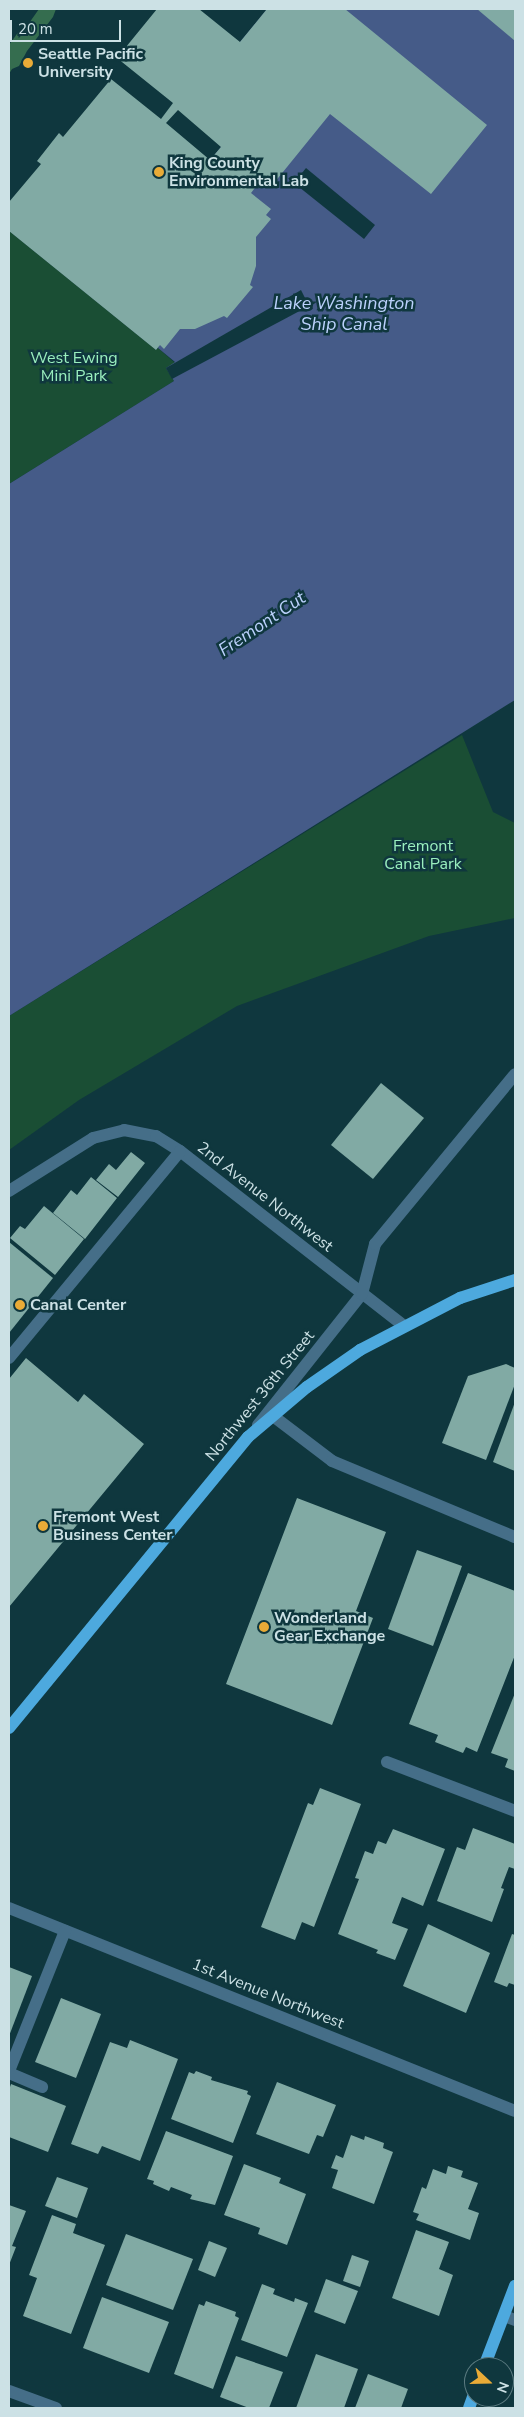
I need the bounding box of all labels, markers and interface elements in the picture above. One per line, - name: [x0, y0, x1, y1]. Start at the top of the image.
- scale bar: [12, 10, 124, 42]
- text: 20 m: [18, 19, 53, 39]
- place label: Seattle Pacific University: [38, 44, 143, 82]
- marker: Seattle Pacific University: [22, 57, 34, 69]
- place label: King County Environmental Lab: [169, 153, 309, 191]
- marker: King County Environmental Lab: [153, 166, 165, 178]
- water label: Lake Washington Ship Canal: [274, 293, 414, 336]
- park label: West Ewing Mini Park: [30, 348, 118, 386]
- water label: Fremont Cut: [214, 587, 310, 661]
- park label: Fremont Canal Park: [384, 836, 462, 874]
- street label: 2nd Avenue Northwest: [193, 1138, 337, 1256]
- place label: Canal Center: [30, 1295, 126, 1315]
- marker: Canal Center: [14, 1299, 26, 1311]
- street label: Northwest 36th Street: [201, 1327, 319, 1465]
- place label: Fremont West Business Center: [53, 1507, 172, 1545]
- marker: Fremont West Business Center: [37, 1520, 49, 1532]
- place label: Wonderland Gear Exchange: [274, 1608, 385, 1646]
- marker: Wonderland Gear Exchange: [258, 1621, 270, 1633]
- street label: 1st Avenue Northwest: [189, 1955, 347, 2033]
- north arrow: [464, 2357, 514, 2407]
- text: N: [492, 2379, 513, 2395]

